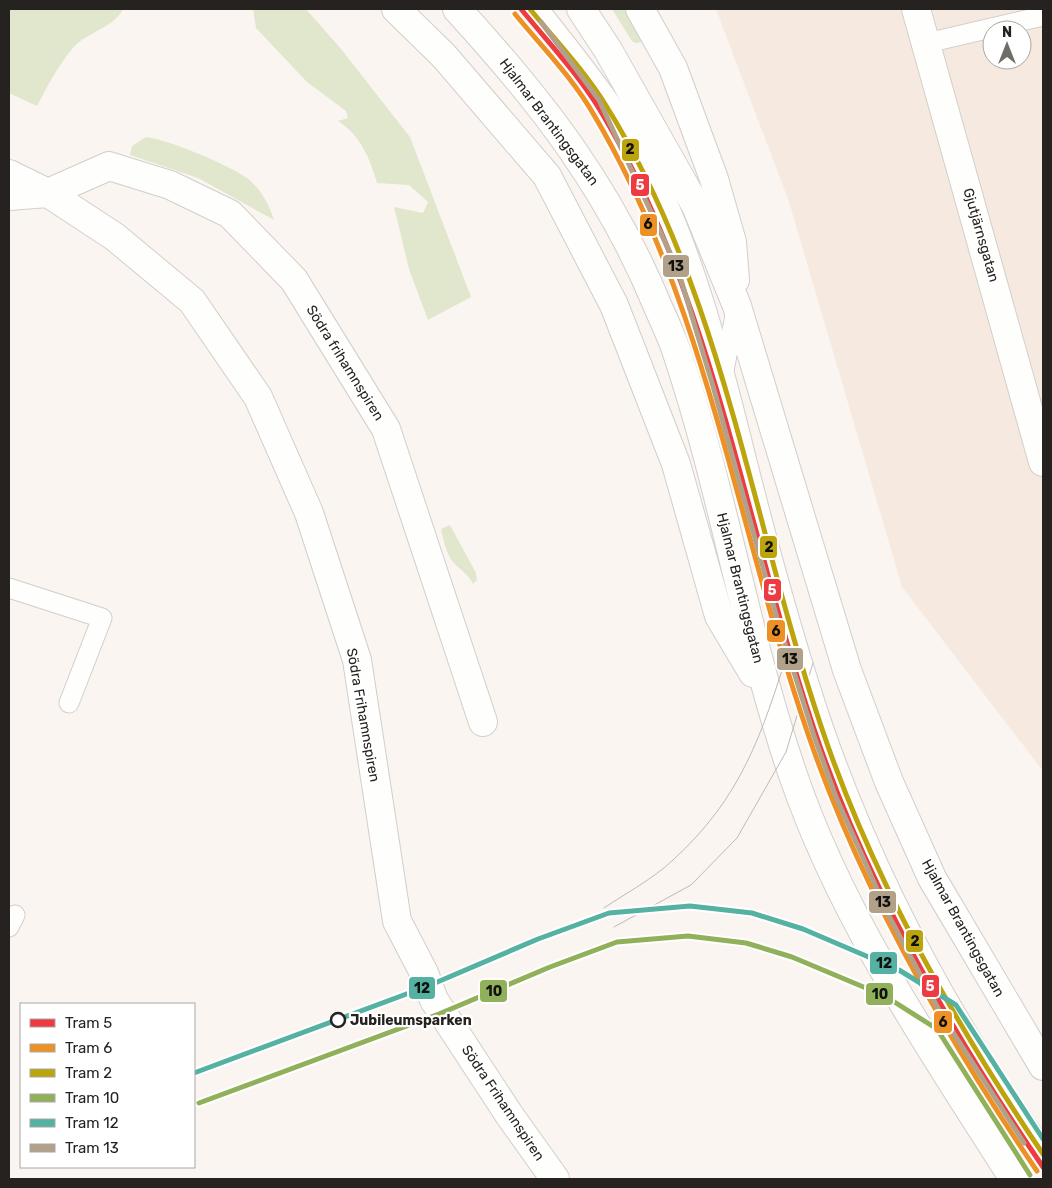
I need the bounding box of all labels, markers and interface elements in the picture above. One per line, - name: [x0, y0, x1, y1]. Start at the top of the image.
- north arrow: [982, 20, 1032, 70]
- text: N: [1002, 24, 1012, 41]
- street label: Hjalmar Brantingsgatan: [496, 55, 602, 189]
- line badge: 2: [621, 138, 640, 162]
- text: 2: [625, 141, 635, 158]
- line badge: 5: [630, 173, 650, 197]
- text: 5: [635, 177, 645, 194]
- street label: Gjutjärnsgatan: [959, 186, 1003, 284]
- line badge: 6: [639, 213, 658, 237]
- text: 6: [643, 216, 653, 233]
- line badge: 13: [662, 254, 690, 278]
- text: 13: [668, 258, 684, 275]
- street label: Södra frihamnspiren: [303, 302, 387, 424]
- street label: Hjalmar Brantingsgatan: [713, 511, 767, 665]
- line badge: 2: [759, 535, 778, 559]
- text: 2: [764, 539, 774, 556]
- line badge: 5: [763, 578, 782, 602]
- text: 5: [767, 582, 777, 599]
- line badge: 6: [766, 619, 786, 643]
- text: 6: [771, 623, 781, 640]
- street label: Södra Frihamnspiren: [343, 647, 383, 783]
- line badge: 13: [776, 647, 804, 671]
- text: 13: [782, 651, 798, 668]
- street label: Hjalmar Brantingsgatan: [918, 856, 1008, 1000]
- line badge: 13: [868, 890, 897, 914]
- text: 13: [875, 894, 891, 911]
- line badge: 2: [905, 929, 924, 953]
- text: 2: [910, 933, 920, 950]
- line badge: 12: [869, 951, 898, 975]
- text: 12: [876, 955, 892, 972]
- line badge: 5: [921, 974, 940, 998]
- line badge: 12: [408, 976, 436, 1000]
- text: 5: [925, 978, 935, 995]
- line badge: 10: [479, 979, 508, 1003]
- text: 12: [414, 980, 430, 997]
- line badge: 10: [865, 982, 894, 1006]
- text: 10: [486, 983, 502, 1000]
- text: 10: [872, 986, 888, 1003]
- legend: [20, 1003, 195, 1168]
- line badge: 6: [933, 1010, 953, 1034]
- marker: Jubileumsparken: [330, 1012, 346, 1028]
- place label: Jubileumsparken: [350, 1012, 472, 1029]
- text: Tram 5: [65, 1014, 112, 1032]
- text: 6: [938, 1014, 948, 1031]
- text: Tram 6: [65, 1039, 112, 1057]
- street label: Södra Frihamnspiren: [458, 1042, 548, 1164]
- text: Tram 2: [65, 1064, 112, 1082]
- text: Tram 10: [65, 1089, 119, 1107]
- text: Tram 12: [65, 1114, 119, 1132]
- text: Tram 13: [65, 1139, 119, 1157]

